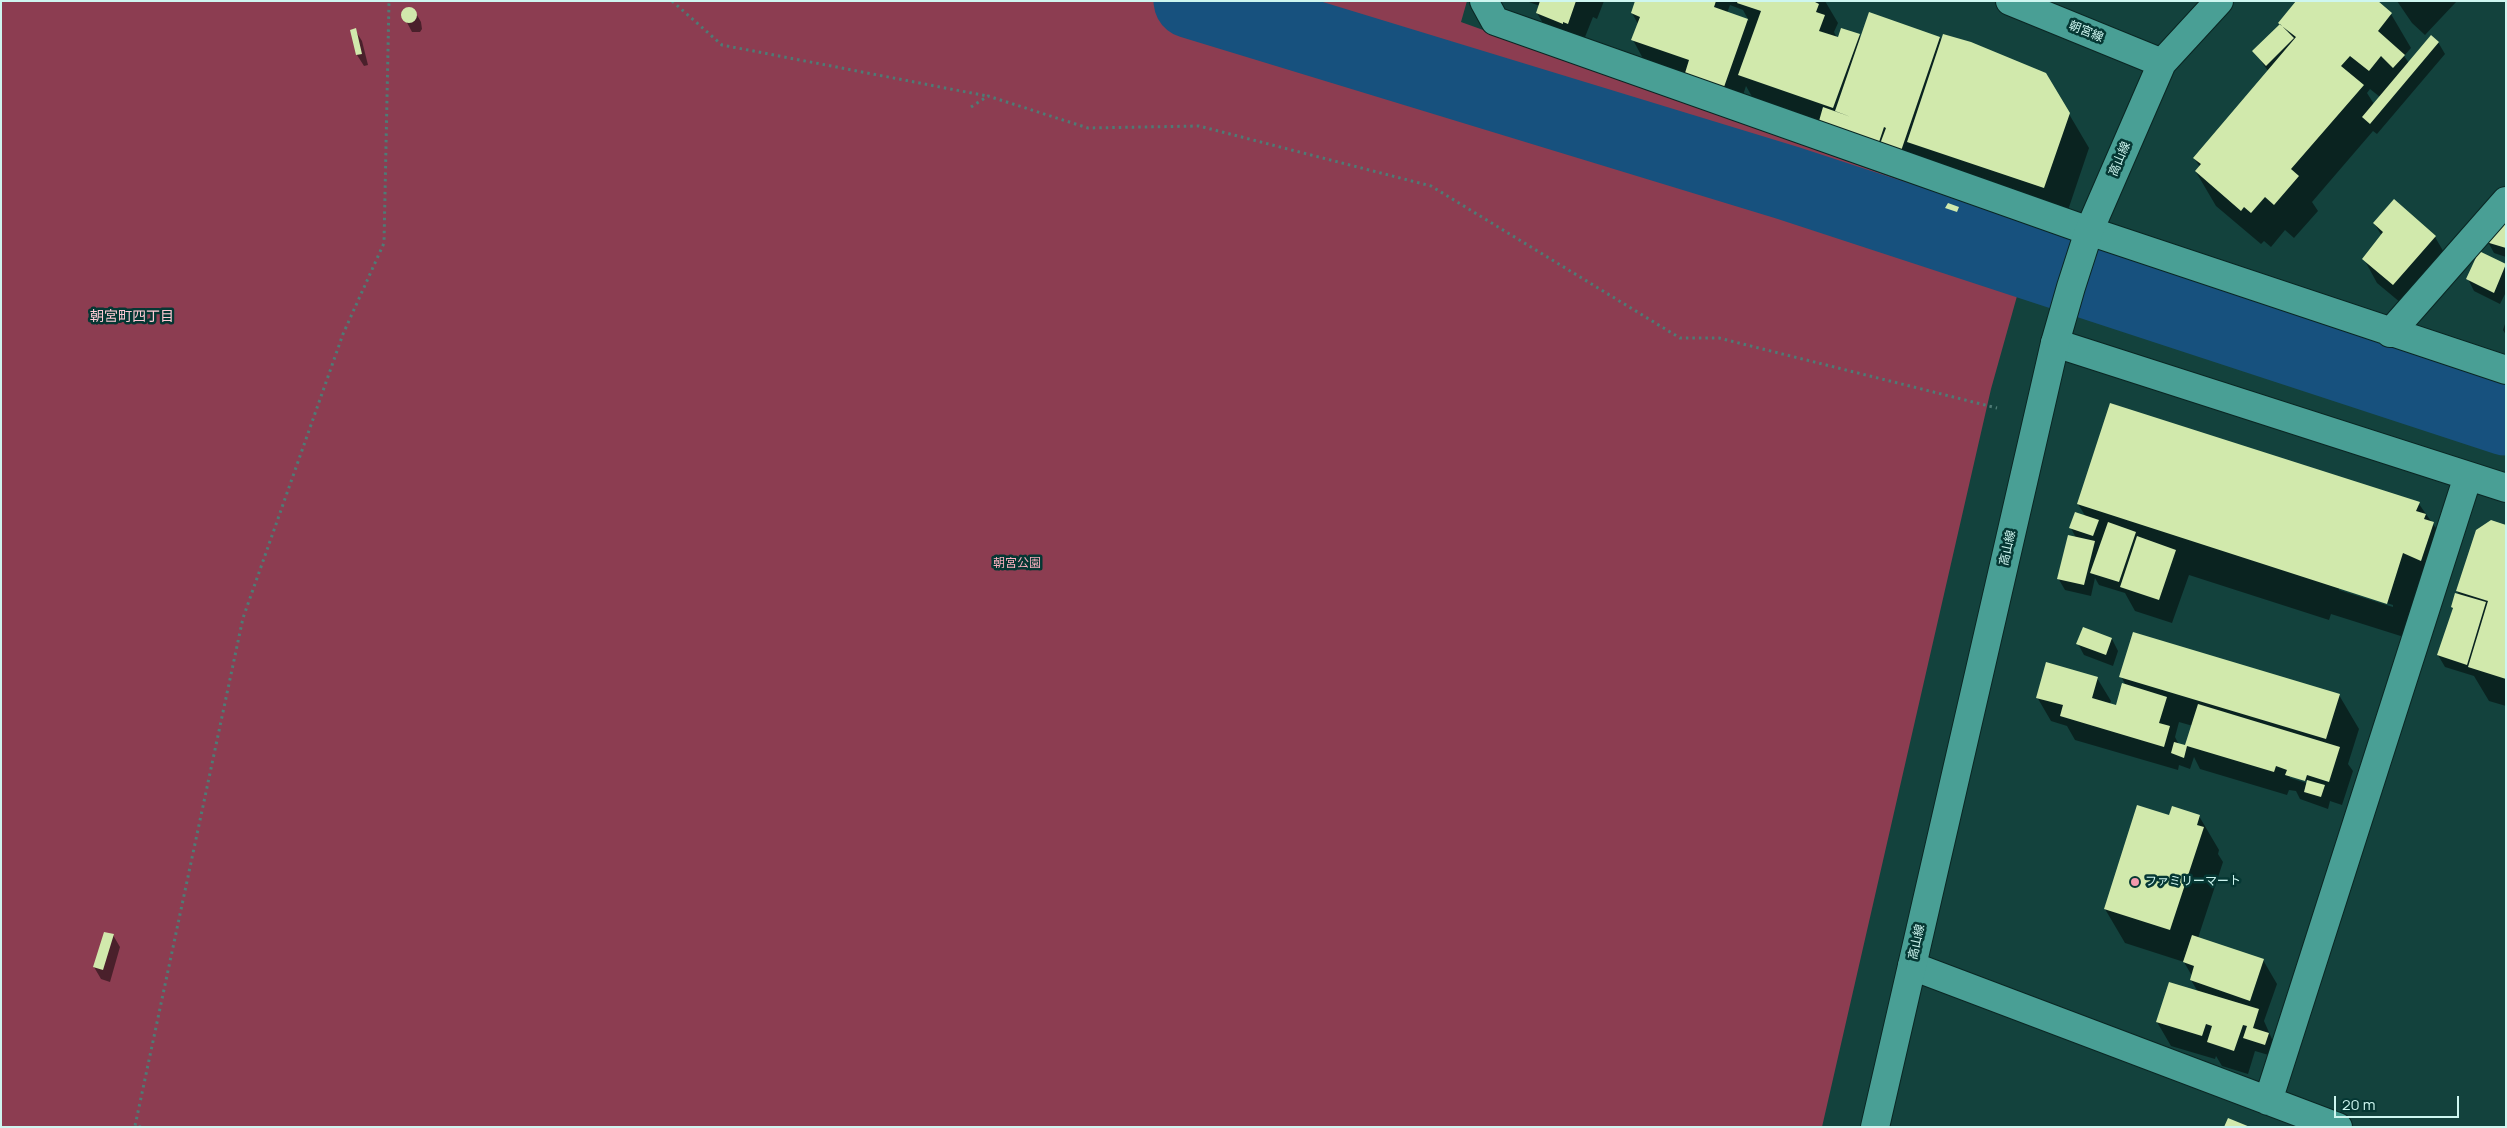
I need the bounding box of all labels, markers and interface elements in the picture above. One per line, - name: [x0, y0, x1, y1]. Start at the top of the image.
- street label: 朝宮線: [2067, 19, 2105, 45]
- street label: 高山線: [2106, 140, 2134, 178]
- district label: 朝宮町四丁目: [90, 309, 174, 325]
- street label: 高山線: [1997, 529, 2019, 567]
- park label: 朝宮公園: [993, 557, 1041, 571]
- place label: ファミリーマート: [2145, 875, 2241, 889]
- marker: ファミリーマート: [2129, 876, 2141, 888]
- street label: 高山線: [1906, 923, 1928, 961]
- scale bar: [2337, 1086, 2462, 1118]
- text: 20 m: [2342, 1094, 2375, 1115]

